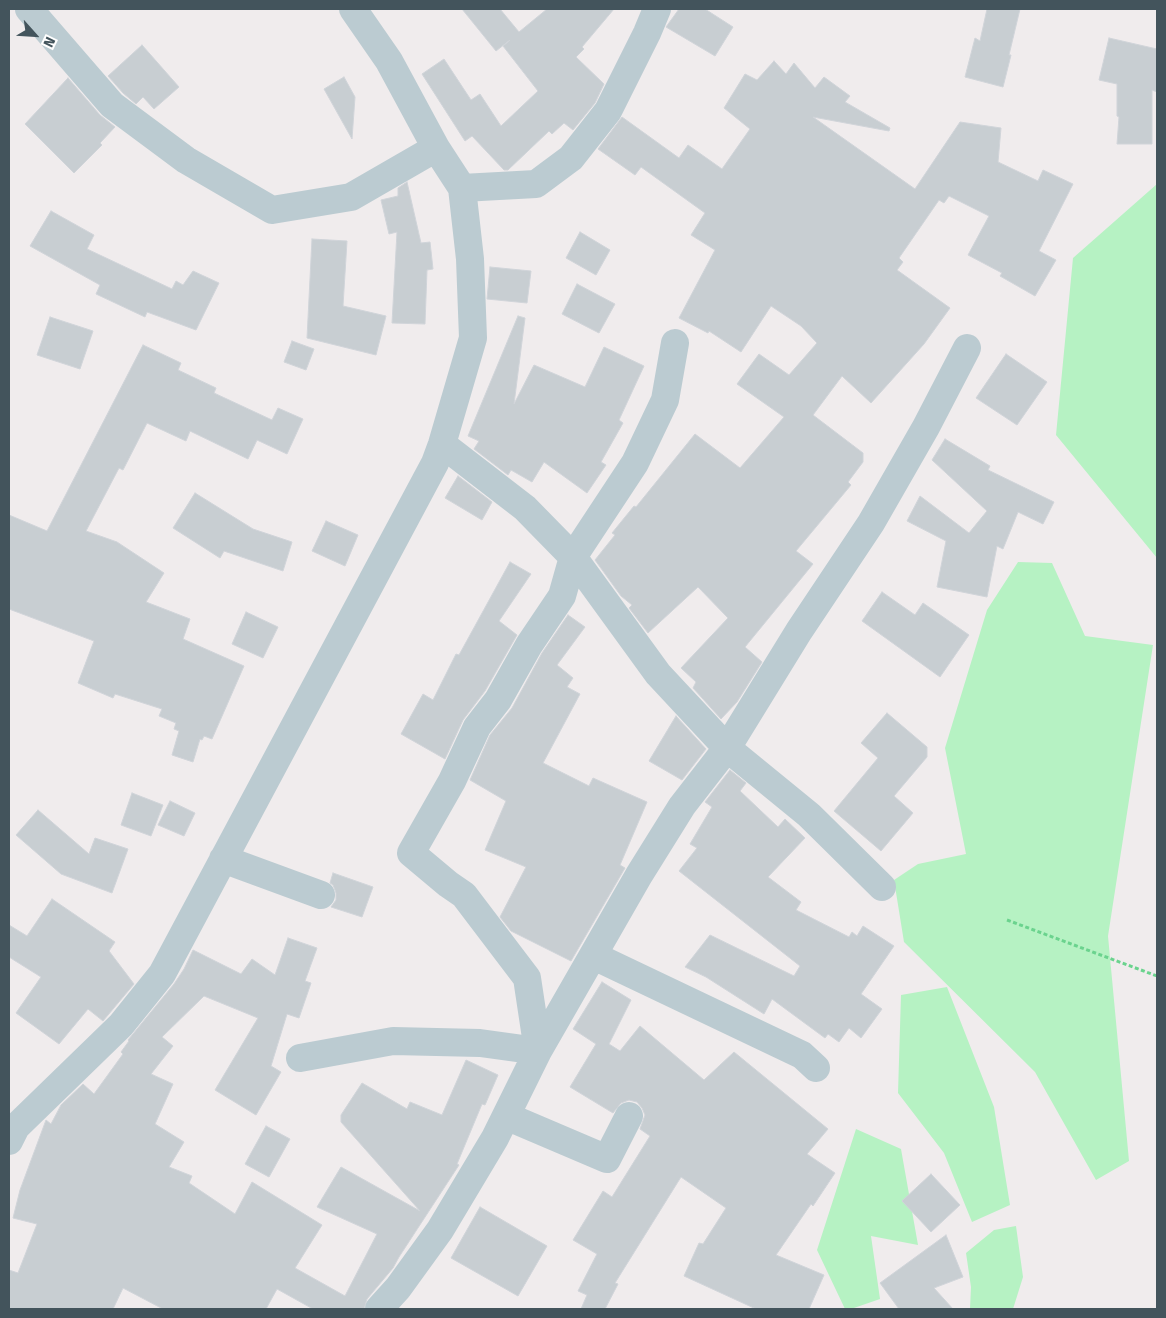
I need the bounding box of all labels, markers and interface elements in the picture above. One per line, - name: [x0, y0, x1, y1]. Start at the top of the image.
- north arrow: [10, 10, 60, 60]
- text: N: [39, 34, 59, 50]

